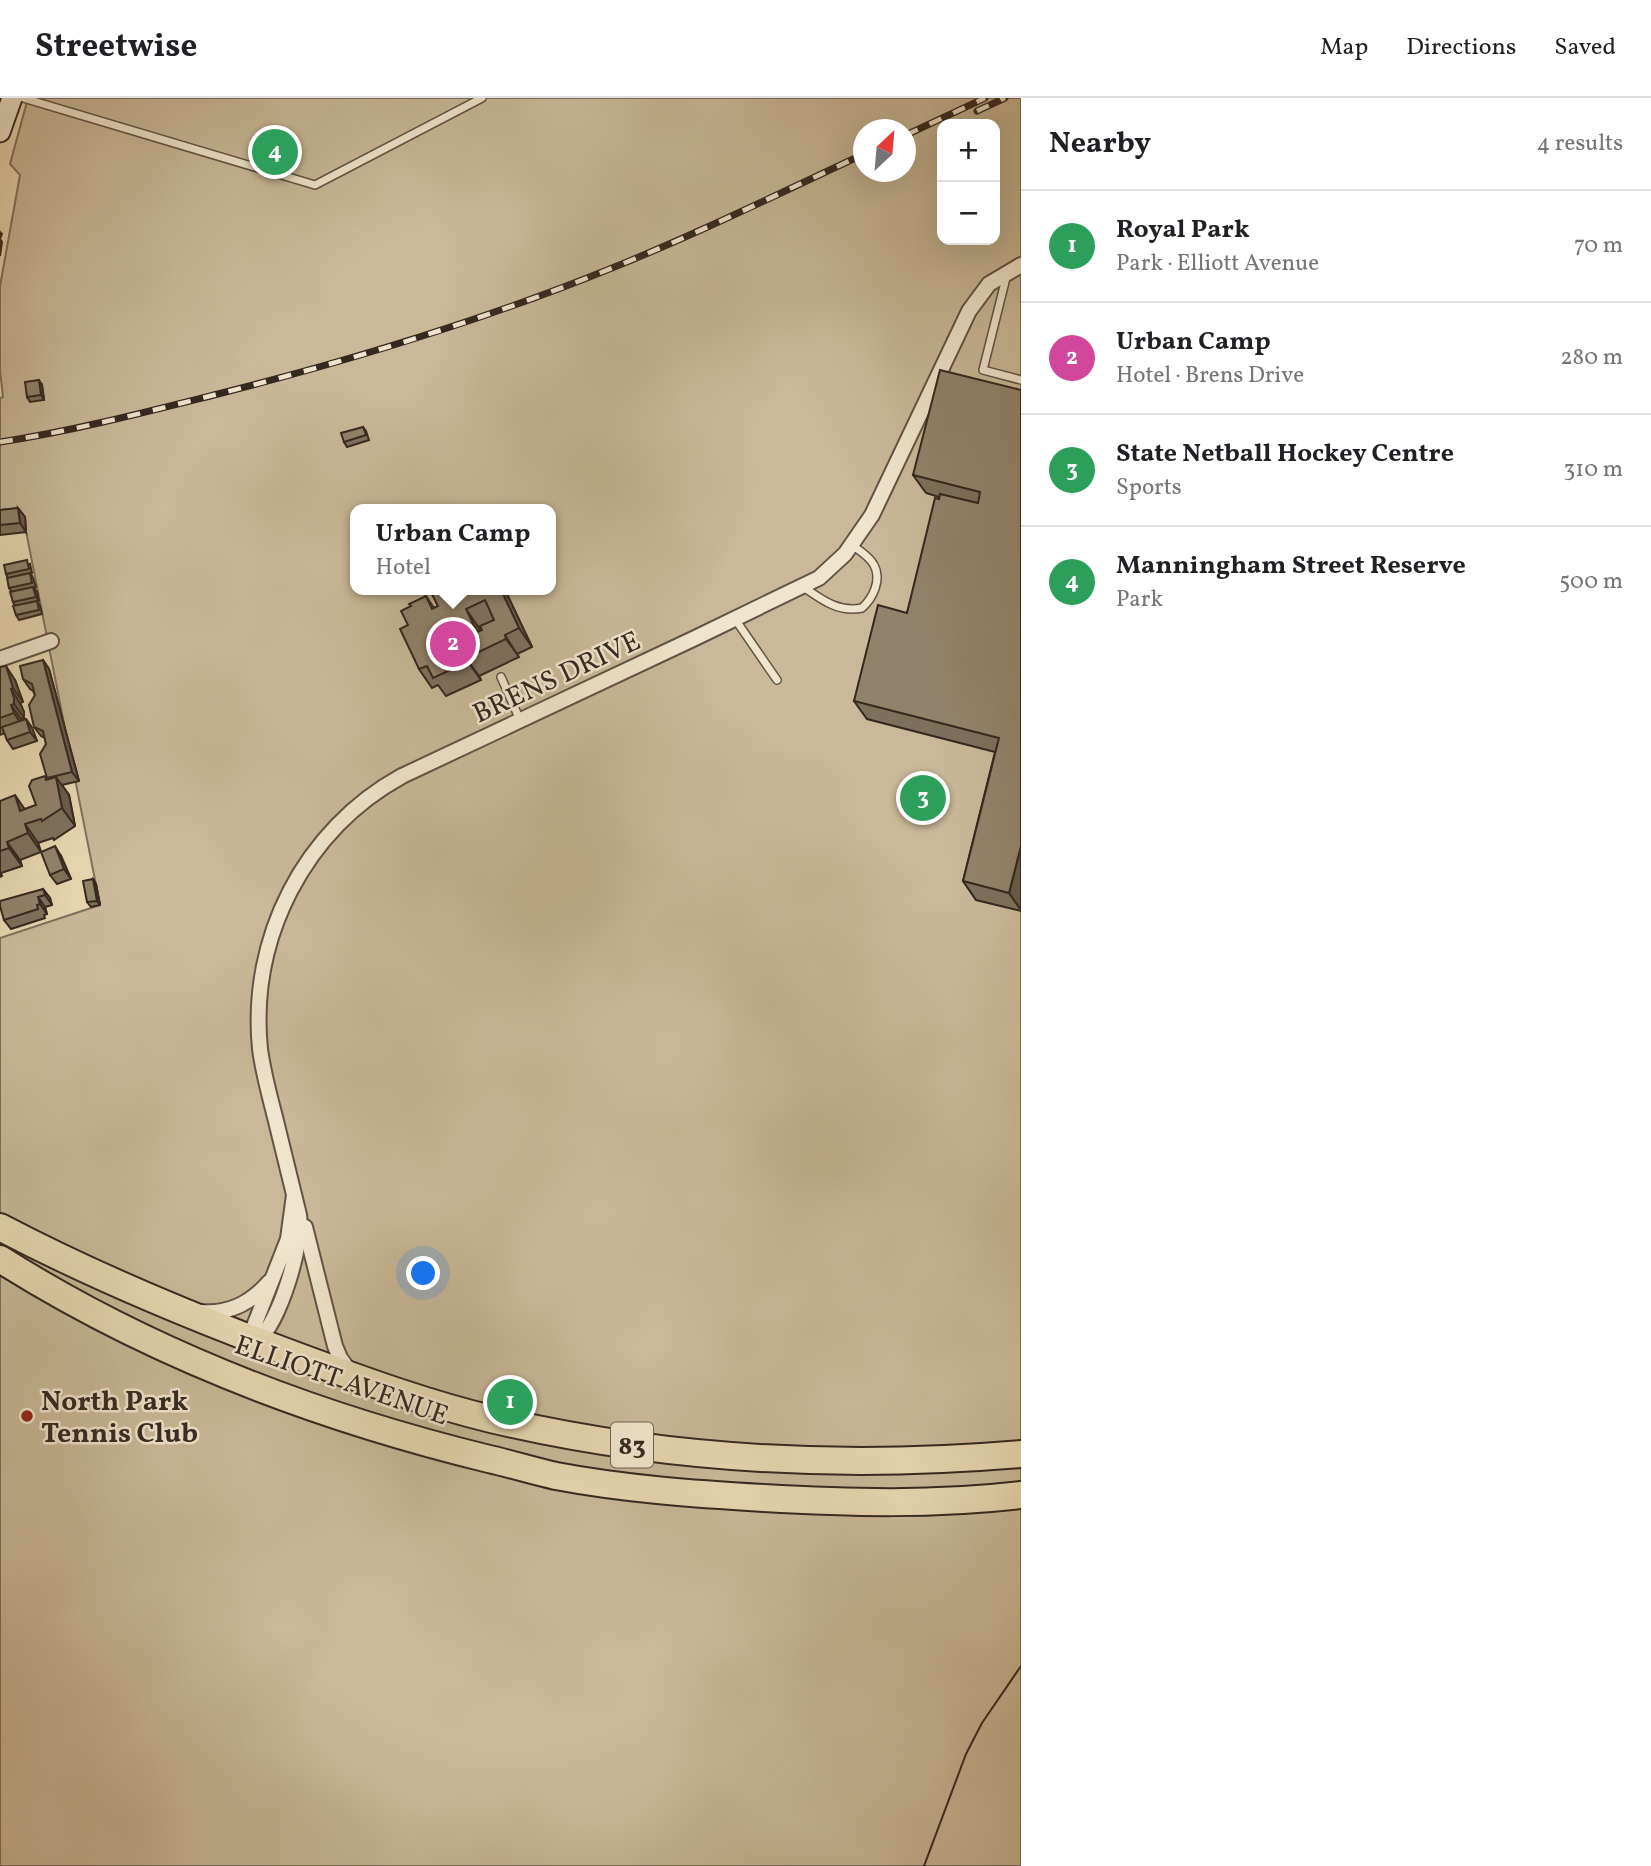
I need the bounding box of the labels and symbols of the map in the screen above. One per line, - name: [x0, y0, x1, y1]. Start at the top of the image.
- north arrow: [853, 119, 916, 182]
- pin: 4: [252, 126, 298, 178]
- pin: 2: [430, 618, 476, 670]
- street label: BRENS DRIVE: [467, 622, 647, 734]
- pin: 3: [900, 772, 946, 824]
- your location: [406, 1256, 440, 1290]
- street label: ELLIOTT AVENUE: [229, 1326, 453, 1436]
- pin: 1: [487, 1376, 533, 1428]
- place label: North Park Tennis Club: [41, 1383, 198, 1454]
- marker: North Park Tennis Club: [19, 1408, 35, 1424]
- road number: 83: [611, 1422, 653, 1468]

